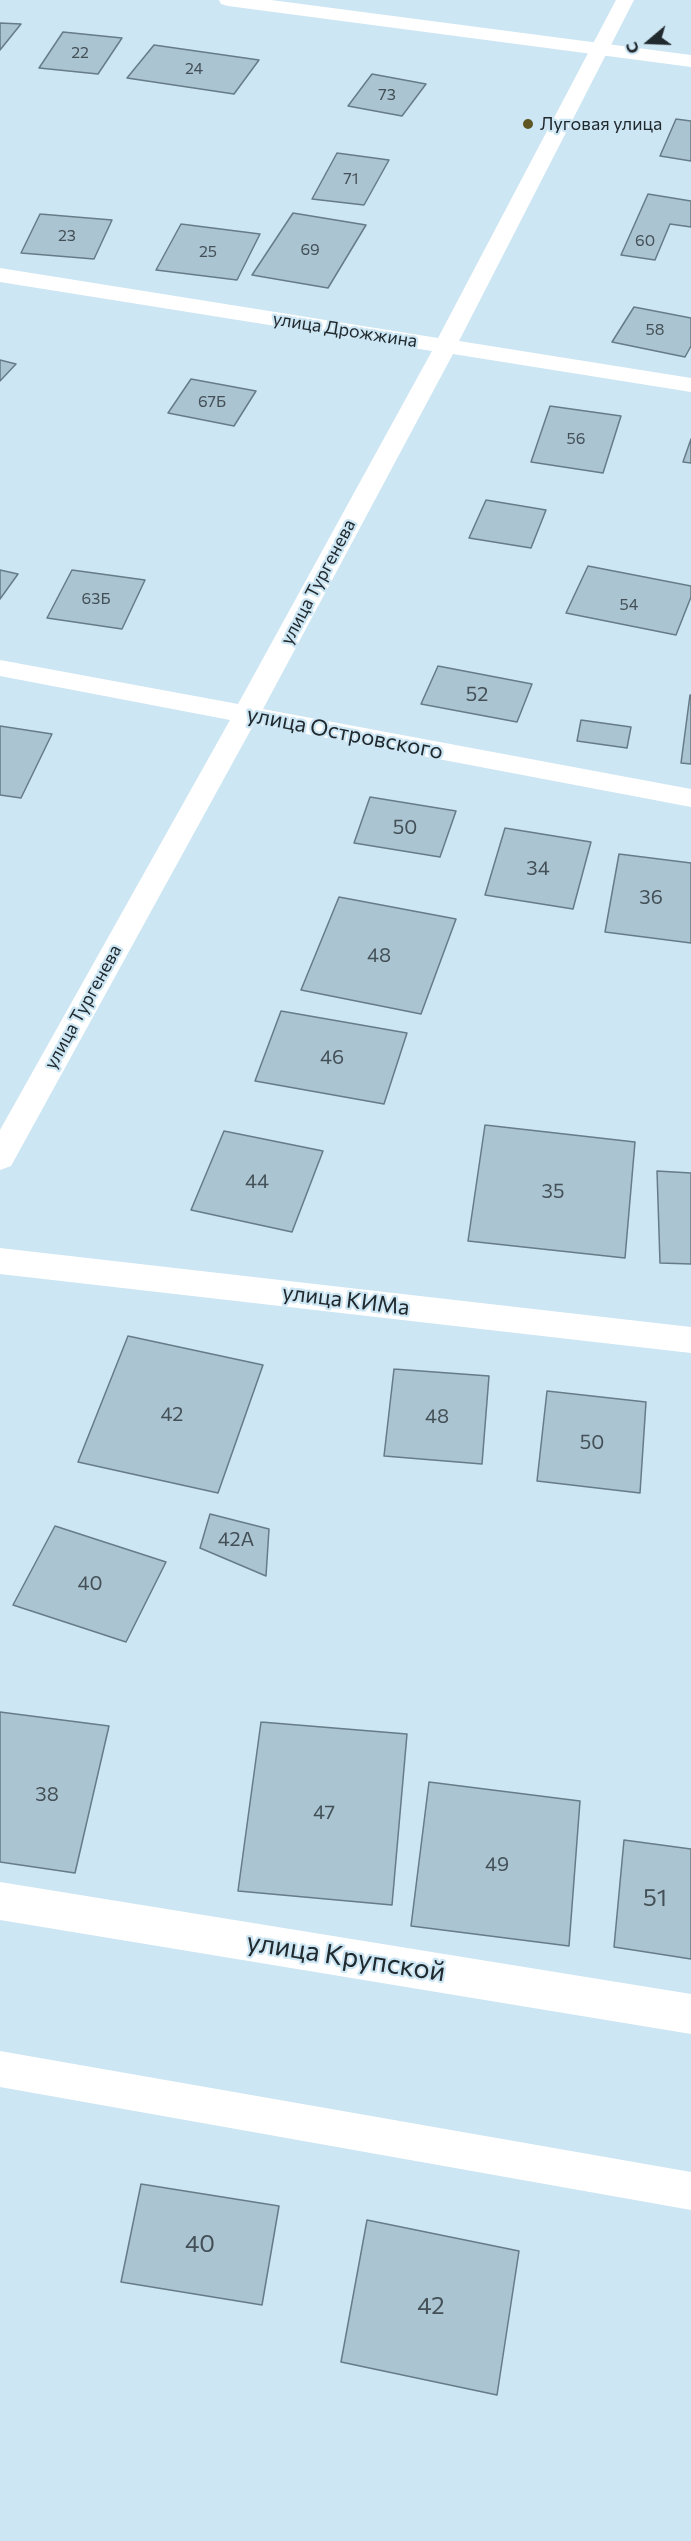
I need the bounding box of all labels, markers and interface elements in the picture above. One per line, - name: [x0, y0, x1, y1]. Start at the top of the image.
- north arrow: [619, 12, 679, 72]
- text: С: [621, 40, 642, 56]
- house number: 22: [71, 43, 89, 63]
- house number: 24: [185, 59, 203, 79]
- house number: 73: [378, 85, 396, 105]
- place label: Луговая улица: [540, 113, 662, 135]
- marker: Луговая улица: [521, 117, 535, 131]
- house number: 71: [343, 169, 359, 189]
- house number: 23: [58, 226, 76, 246]
- house number: 60: [635, 231, 655, 251]
- house number: 69: [300, 240, 320, 260]
- house number: 25: [199, 242, 217, 262]
- street label: улица Дрожжина: [271, 308, 419, 352]
- house number: 58: [646, 320, 664, 340]
- house number: 67Б: [198, 392, 226, 412]
- house number: 56: [567, 429, 585, 449]
- street label: улица Тургенева: [276, 516, 360, 648]
- house number: 63Б: [82, 589, 110, 609]
- house number: 54: [620, 595, 638, 615]
- house number: 52: [466, 682, 488, 706]
- street label: улица Островского: [245, 701, 445, 765]
- house number: 50: [393, 815, 417, 839]
- house number: 34: [526, 856, 550, 880]
- house number: 36: [639, 885, 663, 909]
- street label: улица Тургенева: [40, 941, 126, 1073]
- house number: 48: [367, 943, 391, 967]
- house number: 46: [320, 1045, 344, 1069]
- house number: 44: [245, 1169, 269, 1193]
- house number: 35: [542, 1179, 564, 1203]
- street label: улица КИМа: [281, 1279, 411, 1321]
- house number: 42: [161, 1402, 183, 1426]
- house number: 48: [425, 1404, 449, 1428]
- house number: 50: [580, 1430, 604, 1454]
- house number: 42А: [218, 1527, 254, 1551]
- house number: 40: [77, 1571, 103, 1595]
- house number: 38: [35, 1782, 59, 1806]
- house number: 47: [313, 1800, 335, 1824]
- house number: 49: [485, 1852, 509, 1876]
- house number: 51: [643, 1884, 667, 1912]
- street label: улица Крупской: [244, 1925, 448, 1989]
- house number: 40: [185, 2230, 215, 2258]
- house number: 42: [417, 2292, 445, 2320]

